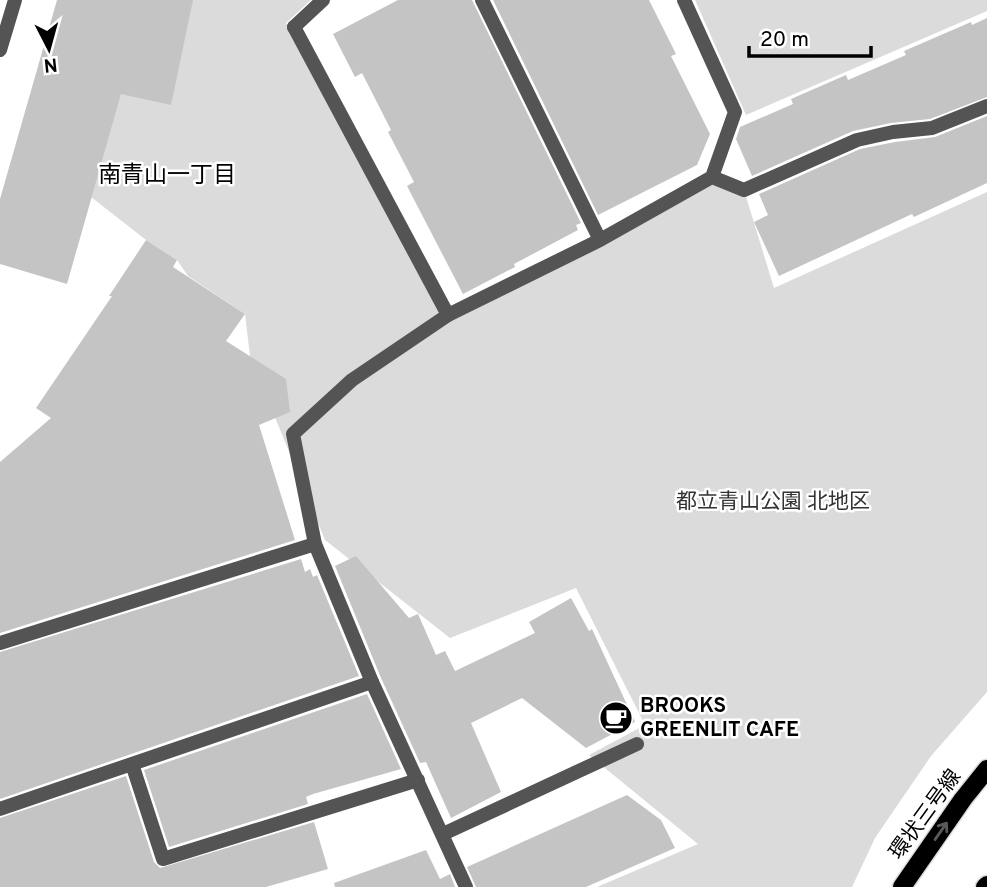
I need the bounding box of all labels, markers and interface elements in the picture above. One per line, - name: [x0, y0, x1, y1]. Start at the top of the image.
- north arrow: [14, 14, 84, 84]
- scale bar: [749, 14, 872, 58]
- text: 20 m: [760, 27, 809, 54]
- text: N: [43, 51, 59, 77]
- district label: 南青山一丁目: [98, 162, 236, 191]
- park label: 都立青山公園 北地区: [676, 489, 870, 516]
- place label: BROOKS GREENLIT CAFE: [640, 693, 799, 744]
- cafe icon: BROOKS GREENLIT CAFE: [597, 699, 635, 737]
- street label: 環状三号線: [884, 765, 968, 865]
- one-way arrow: [934, 822, 948, 841]

